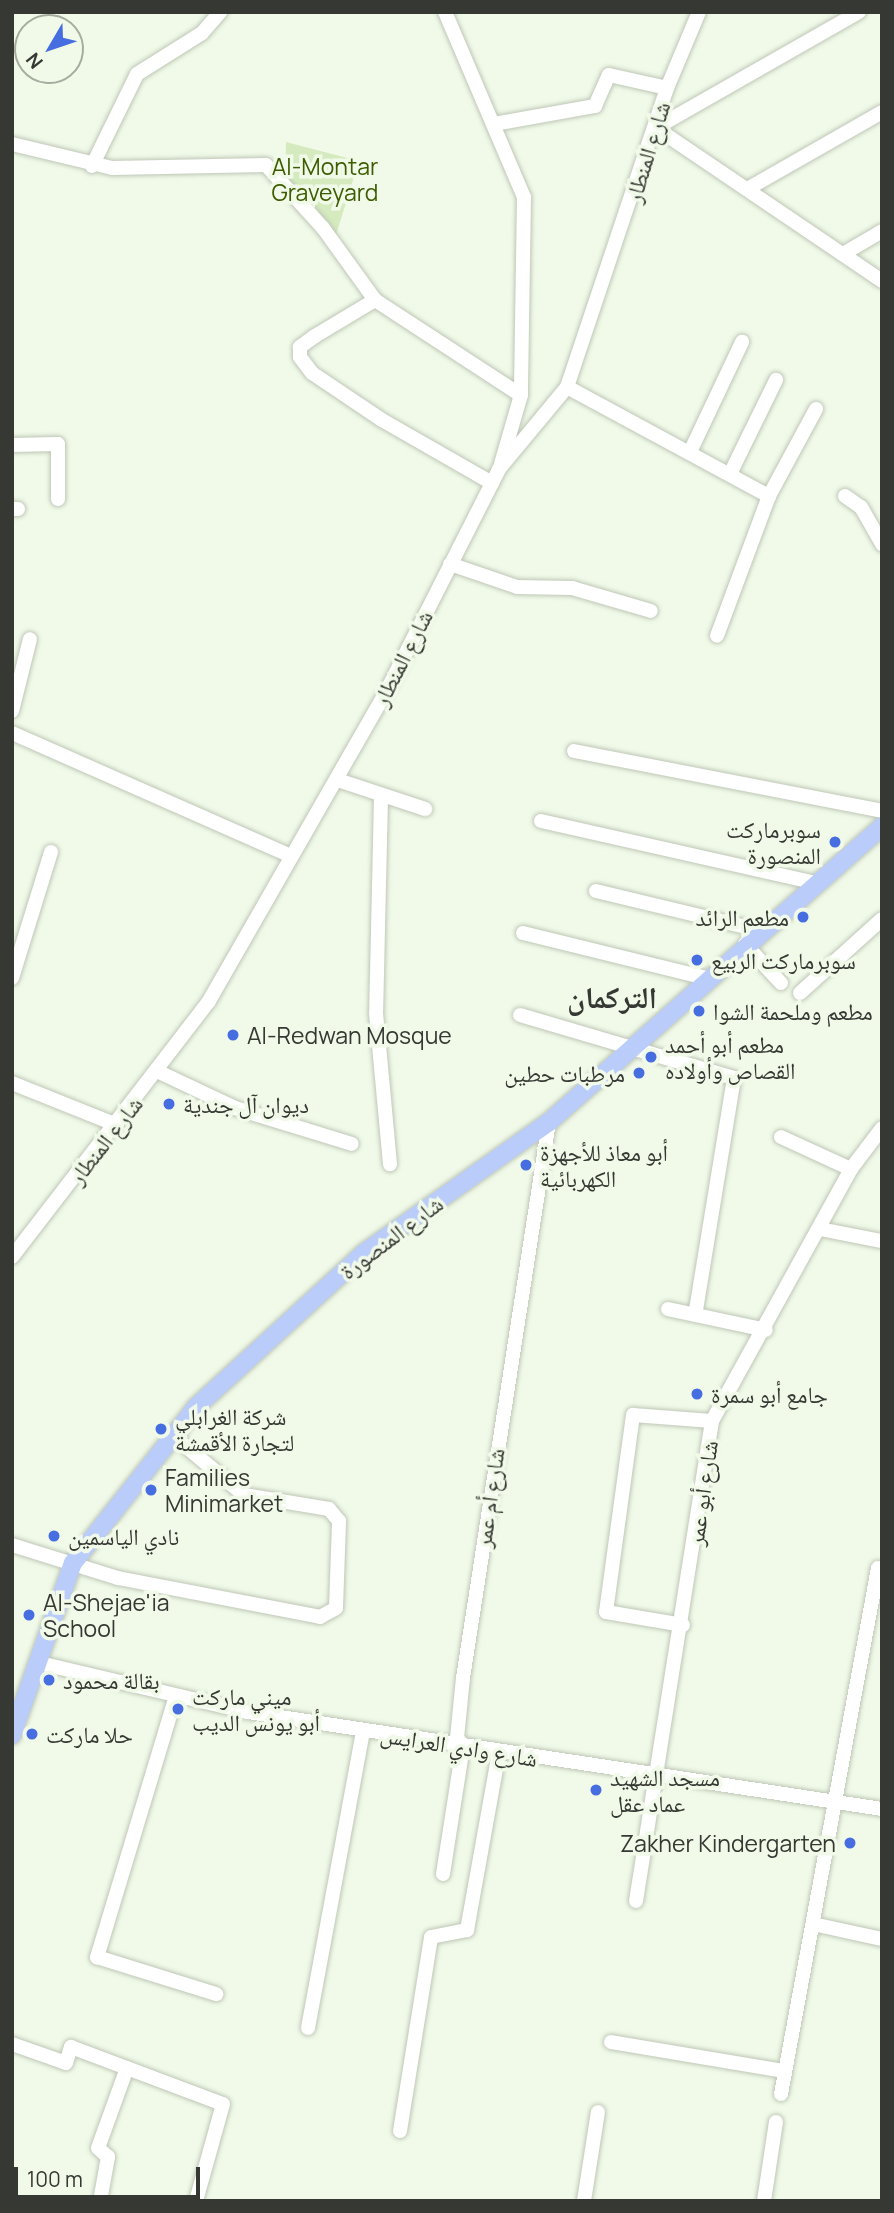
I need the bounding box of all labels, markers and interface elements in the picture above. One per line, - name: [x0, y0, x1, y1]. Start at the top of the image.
- north arrow: [14, 14, 84, 84]
- text: N: [20, 47, 49, 74]
- street label: شارع المنطار: [619, 98, 675, 206]
- park label: Al-Montar Graveyard: [272, 152, 378, 206]
- street label: شارع المنطار: [366, 605, 438, 711]
- place label: سوبرماركت المنصورة: [726, 815, 821, 869]
- marker: سوبرماركت المنصورة: [827, 834, 843, 850]
- place label: مطعم الرائد: [695, 903, 789, 931]
- marker: مطعم الرائد: [795, 909, 811, 925]
- place label: سوبرماركت الربيع: [711, 946, 856, 974]
- marker: سوبرماركت الربيع: [689, 952, 705, 968]
- district label: التركمان: [567, 979, 657, 1015]
- place label: مطعم وملحمة الشوا: [713, 997, 873, 1025]
- marker: مطعم وملحمة الشوا: [691, 1003, 707, 1019]
- place label: Al-Redwan Mosque: [247, 1021, 452, 1049]
- marker: Al-Redwan Mosque: [225, 1027, 241, 1043]
- place label: مطعم أبو أحمد القصاص وأولاده: [665, 1030, 796, 1084]
- marker: مطعم أبو أحمد القصاص وأولاده: [643, 1049, 659, 1065]
- place label: مرطبات حطين: [504, 1059, 625, 1087]
- marker: مرطبات حطين: [631, 1065, 647, 1081]
- place label: ديوان آل جندية: [183, 1090, 309, 1118]
- street label: شارع المنطار: [62, 1091, 148, 1189]
- marker: ديوان آل جندية: [161, 1096, 177, 1112]
- place label: أبو معاذ للأجهزة الكهربائية: [540, 1138, 668, 1192]
- marker: أبو معاذ للأجهزة الكهربائية: [518, 1157, 534, 1173]
- street label: شارع المنصورة: [334, 1189, 448, 1285]
- place label: جامع أبو سمرة: [711, 1380, 828, 1408]
- marker: جامع أبو سمرة: [689, 1386, 705, 1402]
- place label: شركة الغرابلي لتجارة الأقمشة: [175, 1402, 294, 1456]
- marker: شركة الغرابلي لتجارة الأقمشة: [153, 1421, 169, 1437]
- street label: شارع أبو عمر: [681, 1439, 723, 1547]
- street label: شارع أم عمر: [468, 1447, 510, 1549]
- place label: Families Minimarket: [165, 1463, 283, 1517]
- marker: Families Minimarket: [143, 1482, 159, 1498]
- place label: نادي الياسمين: [68, 1522, 179, 1550]
- marker: نادي الياسمين: [46, 1528, 62, 1544]
- place label: Al-Shejae'ia School: [43, 1588, 170, 1642]
- marker: Al-Shejae'ia School: [21, 1607, 37, 1623]
- place label: بقالة محمود: [63, 1666, 160, 1694]
- marker: بقالة محمود: [41, 1672, 57, 1688]
- place label: ميني ماركت أبو يونس الديب: [192, 1682, 320, 1736]
- marker: ميني ماركت أبو يونس الديب: [170, 1701, 186, 1717]
- place label: حلا ماركت: [46, 1720, 133, 1748]
- street label: شارع وادي العرايس: [378, 1720, 540, 1772]
- marker: حلا ماركت: [24, 1726, 40, 1742]
- place label: مسجد الشهيد عماد عقل: [610, 1763, 720, 1817]
- marker: مسجد الشهيد عماد عقل: [588, 1782, 604, 1798]
- place label: Zakher Kindergarten: [620, 1829, 836, 1857]
- marker: Zakher Kindergarten: [842, 1835, 858, 1851]
- scale bar: [18, 2154, 203, 2198]
- text: 100 m: [27, 2165, 83, 2193]

